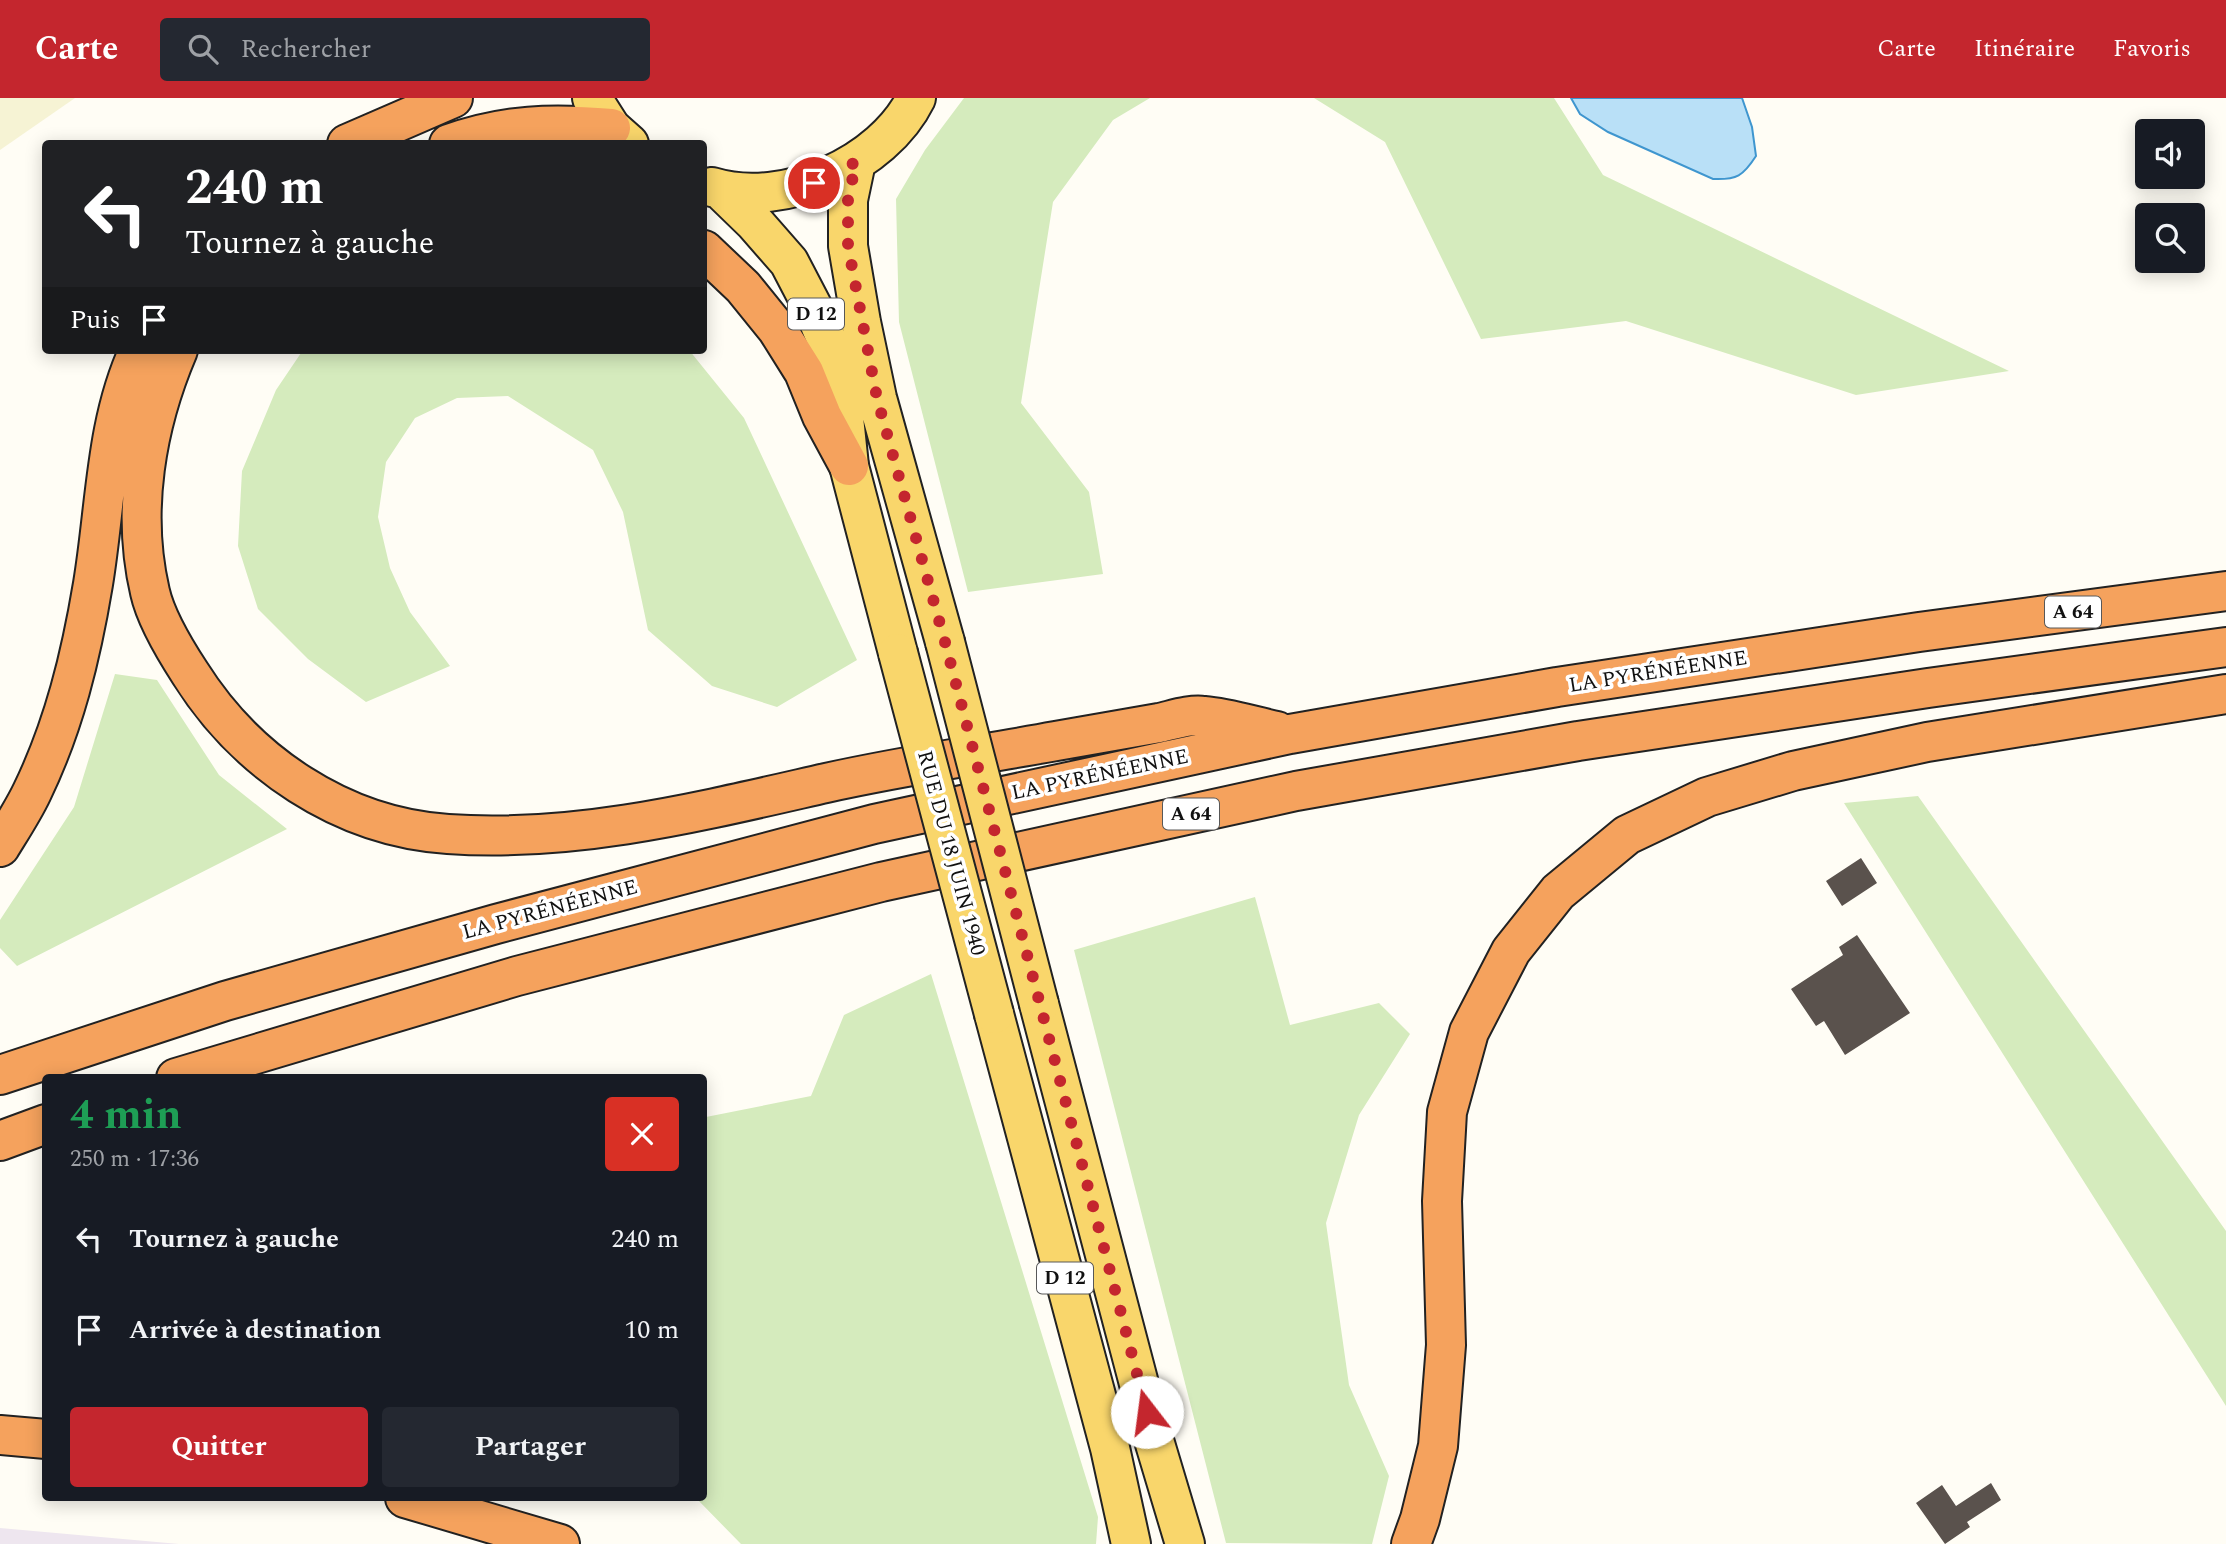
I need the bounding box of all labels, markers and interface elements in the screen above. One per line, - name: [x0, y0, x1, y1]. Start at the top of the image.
- search box: [160, 18, 650, 81]
- text: Carte: [35, 24, 118, 74]
- text: Rechercher: [240, 29, 371, 69]
- icon: search: [184, 30, 222, 68]
- text: Carte: [1877, 31, 1936, 67]
- text: Itinéraire: [1974, 31, 2075, 67]
- text: Favoris: [2113, 31, 2191, 67]
- map controls: [2135, 119, 2205, 273]
- button: sound: [2135, 119, 2205, 189]
- text: 240 m: [185, 151, 324, 226]
- pin: [784, 153, 844, 213]
- icon: arrive: [795, 164, 833, 202]
- icon: left: [70, 168, 161, 259]
- button: search: [2135, 203, 2205, 273]
- text: Tournez à gauche: [185, 219, 434, 268]
- road number: D 12: [788, 298, 844, 330]
- text: Puis: [70, 300, 121, 340]
- icon: arrive: [135, 301, 173, 339]
- road number: A 64: [2045, 597, 2101, 628]
- street label: LA PYRÉNÉENNE: [1566, 642, 1750, 702]
- street label: LA PYRÉNÉENNE: [1009, 741, 1191, 809]
- street label: RUE DU 18 JUIN 1940: [908, 747, 994, 959]
- road number: A 64: [1163, 799, 1219, 830]
- street label: LA PYRÉNÉENNE: [459, 871, 641, 949]
- text: 4 min: [70, 1084, 182, 1147]
- button: close: [605, 1097, 679, 1171]
- text: 250 m · 17:36: [70, 1142, 199, 1177]
- text: Tournez à gauche: [129, 1219, 339, 1259]
- text: 240 m: [611, 1219, 679, 1259]
- icon: left: [70, 1220, 108, 1258]
- road number: D 12: [1037, 1262, 1093, 1294]
- text: Arrivée à destination: [129, 1310, 381, 1350]
- text: 10 m: [624, 1310, 679, 1350]
- icon: arrive: [70, 1311, 108, 1349]
- position arrow: [1110, 1375, 1184, 1449]
- button: Quitter: [70, 1407, 368, 1487]
- button: Partager: [382, 1407, 679, 1487]

